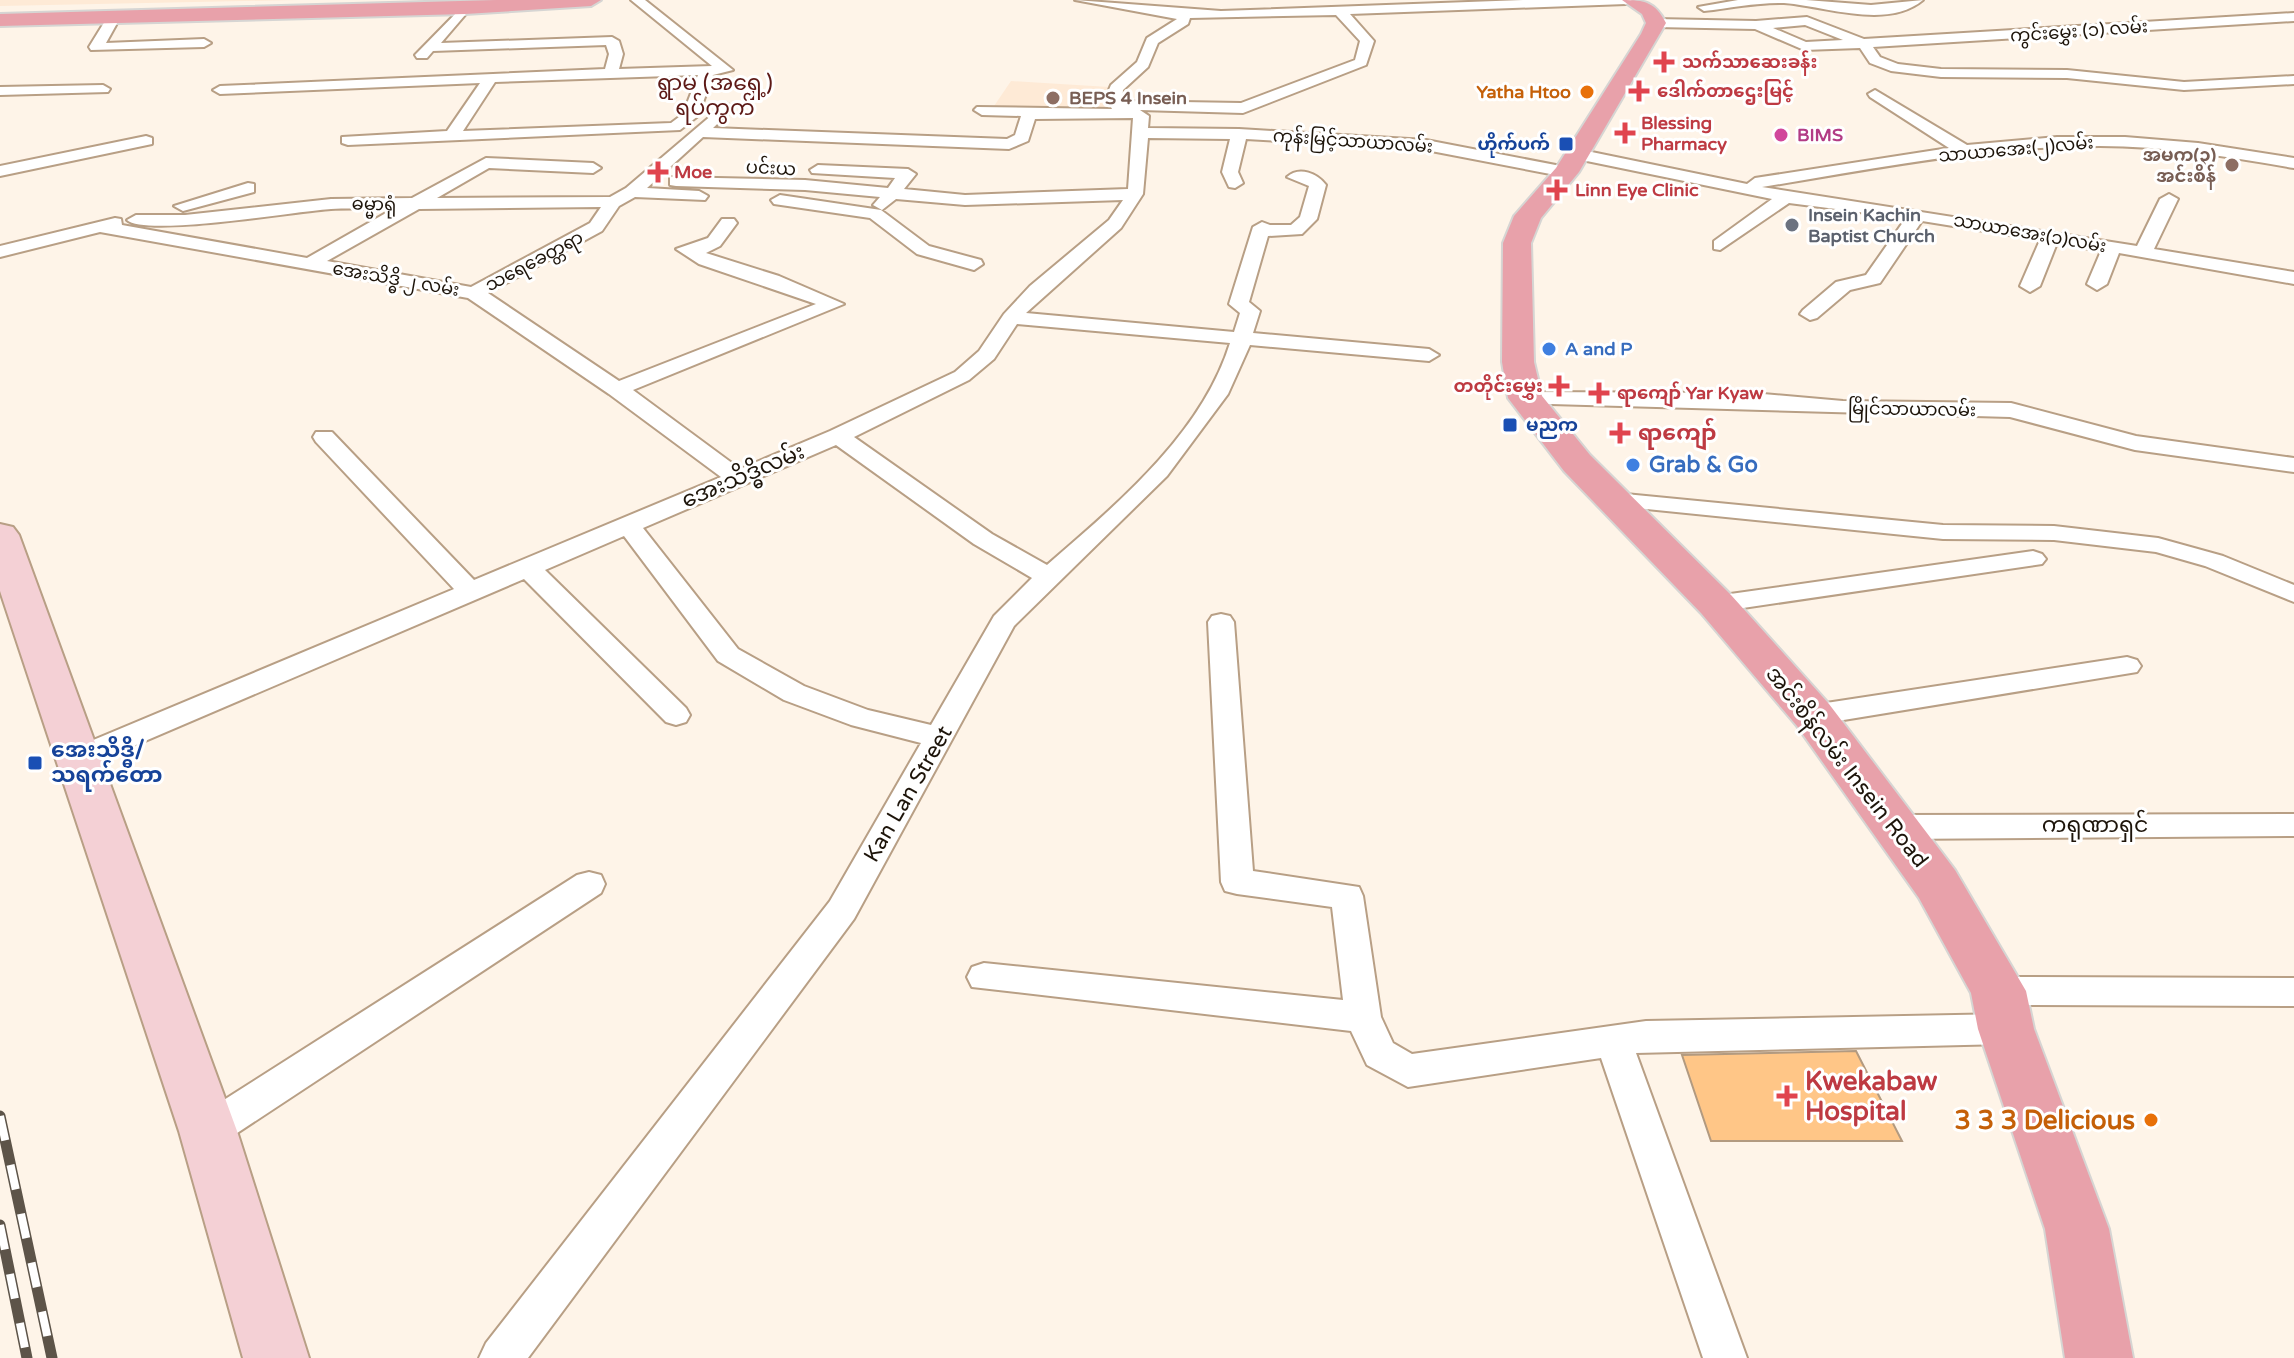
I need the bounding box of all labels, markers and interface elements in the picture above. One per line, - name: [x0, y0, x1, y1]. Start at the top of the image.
- street label: ကွင်းမွှေး (၁) လမ်း: [2009, 13, 2149, 51]
- place label: သက်သာဆေးခန်း: [1682, 50, 1817, 76]
- marker: သက်သာဆေးခန်း: [1653, 51, 1675, 73]
- district label: ရွာမ (အရှေ့) ရပ်ကွက်: [657, 70, 773, 125]
- place label: ဒေါက်တာဌေးမြင့်: [1657, 79, 1794, 105]
- marker: ဒေါက်တာဌေးမြင့်: [1628, 80, 1650, 102]
- place label: Yatha Htoo: [1476, 81, 1571, 103]
- marker: Yatha Htoo: [1578, 83, 1596, 101]
- place label: BEPS 4 Insein: [1069, 87, 1187, 109]
- marker: BEPS 4 Insein: [1044, 89, 1062, 107]
- place label: Blessing Pharmacy: [1641, 112, 1727, 155]
- street label: ကုန်းမြင့်သာယာလမ်း: [1272, 122, 1434, 162]
- marker: Blessing Pharmacy: [1616, 124, 1634, 142]
- place label: BIMS: [1797, 124, 1843, 146]
- marker: BIMS: [1772, 126, 1790, 144]
- street label: သာယာအေး(၂)လမ်း: [1937, 129, 2095, 171]
- place label: ဟိုက်ပက်: [1478, 132, 1550, 158]
- marker: ဟိုက်ပက်: [1557, 135, 1575, 153]
- place label: အမက(၃) အင်းစိန်: [2143, 144, 2216, 190]
- street label: ပင်းယ: [745, 154, 797, 180]
- marker: အမက(၃) အင်းစိန်: [2223, 156, 2241, 174]
- place label: Moe: [674, 161, 712, 183]
- marker: Moe: [649, 163, 667, 181]
- marker: Linn Eye Clinic: [1546, 179, 1568, 201]
- place label: Linn Eye Clinic: [1575, 179, 1699, 201]
- street label: ဓမ္မာရုံ: [351, 193, 397, 220]
- place label: Insein Kachin Baptist Church: [1808, 204, 1935, 247]
- street label: သာယာအေး(၁)လမ်း: [1952, 207, 2108, 257]
- marker: Insein Kachin Baptist Church: [1783, 216, 1801, 234]
- street label: သရေခေတ္တရာ: [481, 226, 589, 300]
- street label: အေးသိဒ္ဓိ ၂ လမ်း: [330, 254, 462, 305]
- place label: A and P: [1565, 338, 1632, 360]
- marker: A and P: [1540, 340, 1558, 358]
- place label: တတိုင်းမွှေး: [1453, 374, 1543, 400]
- marker: တတိုင်းမွှေး: [1550, 377, 1568, 395]
- place label: ရာကျော် Yar Kyaw: [1617, 381, 1764, 408]
- marker: ရာကျော် Yar Kyaw: [1588, 382, 1610, 404]
- street label: မြိုင်သာယာလမ်း: [1848, 394, 1976, 425]
- place label: မညက: [1526, 414, 1578, 439]
- marker: မညက: [1501, 416, 1519, 434]
- place label: ရာကျော်: [1638, 417, 1716, 451]
- marker: ရာကျော်: [1609, 422, 1631, 444]
- street label: အေးသိဒ္ဓိလမ်း: [677, 436, 810, 518]
- place label: Grab & Go: [1649, 452, 1758, 478]
- marker: Grab & Go: [1624, 456, 1642, 474]
- street label: အင်းစိန်လမ်း Insein Road: [1757, 659, 1936, 875]
- street label: Kan Lan Street: [858, 721, 958, 867]
- place label: အေးသိဒ္ဓိ/ သရက်တော: [51, 735, 163, 792]
- marker: အေးသိဒ္ဓိ/ သရက်တော: [26, 754, 44, 772]
- street label: ကရုဏာရှင်: [2042, 809, 2148, 842]
- place label: Kwekabaw Hospital: [1805, 1066, 1938, 1127]
- marker: Kwekabaw Hospital: [1776, 1085, 1798, 1107]
- place label: 3 3 3 Delicious: [1955, 1105, 2135, 1136]
- marker: 3 3 3 Delicious: [2142, 1111, 2160, 1129]

